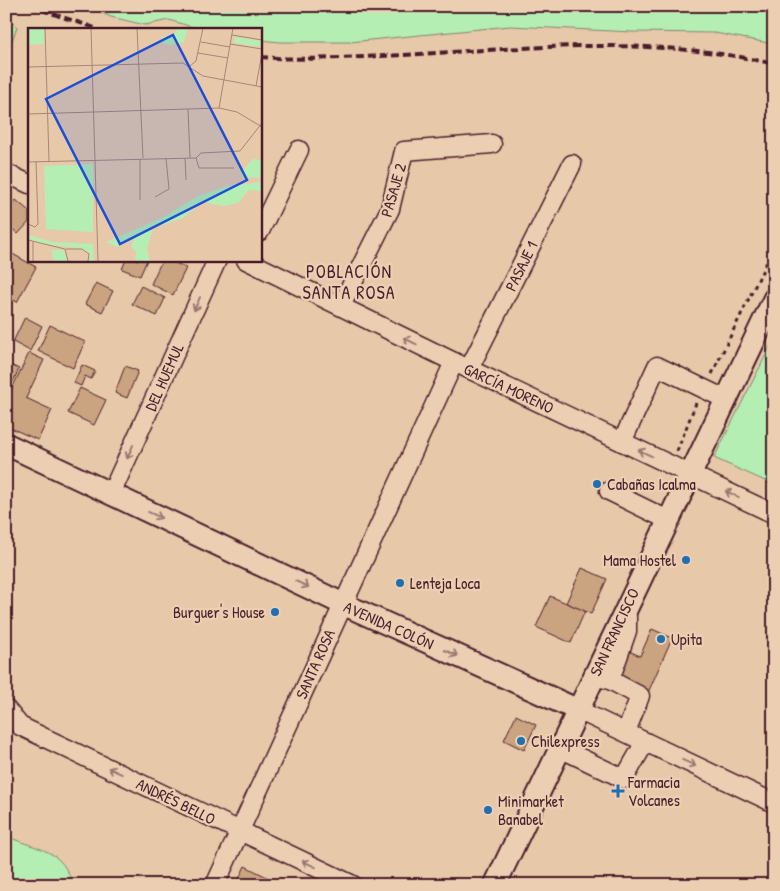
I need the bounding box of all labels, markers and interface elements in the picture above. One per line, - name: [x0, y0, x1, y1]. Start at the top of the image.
- inset map: [28, 28, 261, 261]
- street label: PASAJE 2: [375, 160, 411, 219]
- street label: PASAJE 1: [499, 237, 543, 295]
- district label: POBLACIÓN SANTA ROSA: [302, 259, 396, 305]
- one-way arrow: [192, 296, 202, 311]
- one-way arrow: [403, 335, 418, 345]
- street label: DEL HUEMUL: [139, 340, 189, 414]
- street label: GARCÍA MORENO: [460, 358, 558, 418]
- one-way arrow: [125, 444, 134, 459]
- one-way arrow: [638, 448, 653, 457]
- place label: Cabañas Icalma: [607, 473, 696, 495]
- marker: Cabañas Icalma: [591, 478, 603, 490]
- one-way arrow: [724, 489, 739, 499]
- one-way arrow: [147, 510, 162, 520]
- place label: Mama Hostel: [603, 549, 677, 571]
- marker: Mama Hostel: [680, 554, 692, 566]
- place label: Lenteja Loca: [410, 572, 480, 594]
- marker: Lenteja Loca: [394, 577, 406, 589]
- one-way arrow: [294, 580, 309, 590]
- street label: SAN FRANCISCO: [584, 584, 644, 679]
- street label: AVENIDA COLÓN: [341, 595, 437, 655]
- place label: Burguer's House: [173, 601, 266, 623]
- marker: Burguer's House: [269, 606, 281, 618]
- street label: SANTA ROSA: [290, 626, 340, 702]
- place label: Upita: [671, 628, 702, 650]
- marker: Upita: [655, 633, 667, 645]
- one-way arrow: [443, 648, 458, 658]
- place label: Chilexpress: [531, 730, 600, 752]
- marker: Chilexpress: [515, 735, 527, 747]
- one-way arrow: [681, 758, 696, 768]
- one-way arrow: [108, 766, 123, 776]
- place label: Farmacia Volcanes: [627, 771, 680, 811]
- street label: ANDRÉS BELLO: [133, 772, 219, 830]
- marker: Farmacia Volcanes: [612, 785, 624, 797]
- place label: Minimarket Banabel: [498, 790, 564, 830]
- marker: Minimarket Banabel: [482, 804, 494, 816]
- one-way arrow: [302, 859, 317, 868]

